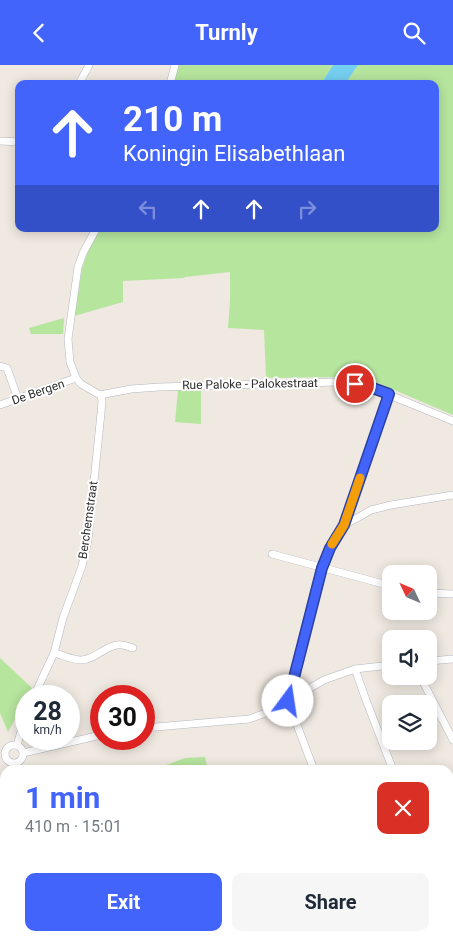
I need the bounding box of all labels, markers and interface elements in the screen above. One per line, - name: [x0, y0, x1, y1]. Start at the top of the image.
- icon: back: [25, 19, 53, 47]
- icon: search: [400, 19, 428, 47]
- text: Turnly: [195, 20, 258, 45]
- text: 210 m: [123, 99, 222, 140]
- icon: ahead: [40, 100, 105, 165]
- text: Koningin Elisabethlaan: [123, 141, 345, 166]
- icon: left: [134, 195, 162, 223]
- icon: ahead: [187, 195, 215, 223]
- icon: ahead: [240, 195, 268, 223]
- icon: right: [293, 195, 321, 223]
- pin: [334, 363, 376, 405]
- icon: arrive: [341, 370, 369, 398]
- street label: De Bergen: [10, 376, 66, 408]
- street label: Rue Paloke - Palokestraat: [182, 376, 318, 392]
- street label: Berchemstraat: [76, 480, 100, 560]
- north arrow: [382, 565, 438, 620]
- map controls: [382, 565, 437, 750]
- button: sound: [382, 630, 437, 685]
- position arrow: [261, 674, 313, 726]
- speed limit sign: 30: [90, 685, 155, 750]
- button: layers: [382, 695, 437, 750]
- text: 28: [33, 697, 62, 726]
- text: km/h: [33, 723, 62, 737]
- text: 1 min: [25, 780, 100, 815]
- button: close: [377, 782, 429, 834]
- text: 410 m · 15:01: [25, 817, 122, 836]
- button: Exit: [25, 873, 222, 931]
- button: Share: [232, 873, 429, 931]

